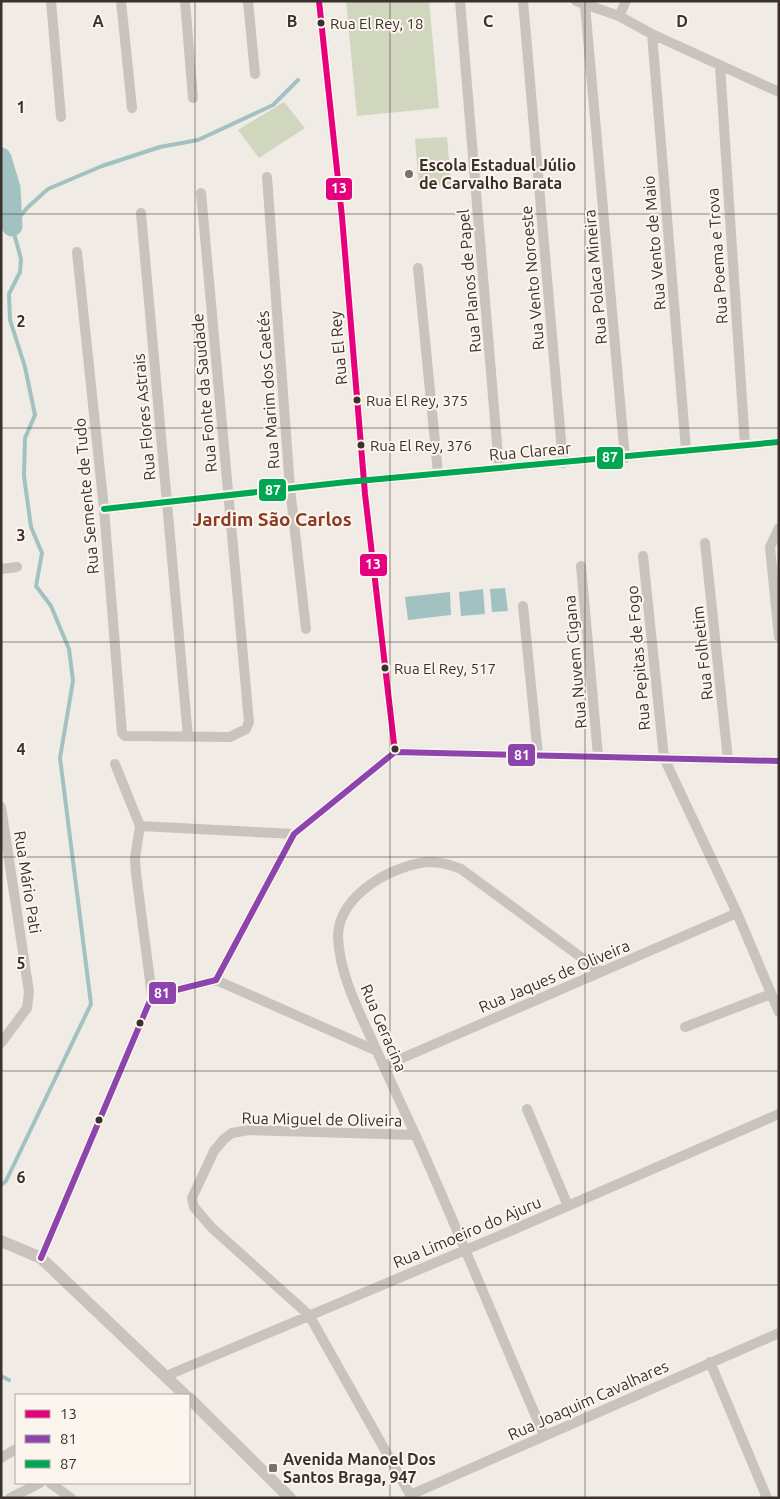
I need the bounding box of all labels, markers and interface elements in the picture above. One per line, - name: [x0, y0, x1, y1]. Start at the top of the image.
- text: A: [92, 12, 104, 30]
- text: B: [287, 12, 297, 30]
- text: C: [483, 12, 493, 30]
- text: D: [676, 12, 688, 30]
- place label: Rua El Rey, 18: [330, 15, 423, 32]
- marker: Rua El Rey, 18: [316, 18, 326, 28]
- text: 1: [16, 98, 26, 116]
- place label: Escola Estadual Júlio de Carvalho Barata: [419, 156, 576, 192]
- marker: Escola Estadual Júlio de Carvalho Barata: [403, 168, 415, 180]
- street label: Rua Vento de Maio: [639, 175, 669, 311]
- line badge: 13: [325, 177, 353, 201]
- text: 13: [331, 180, 347, 196]
- street label: Rua Poema e Trova: [703, 187, 731, 325]
- street label: Rua Vento Noroeste: [517, 205, 547, 351]
- street label: Rua Planos de Papel: [454, 208, 484, 354]
- street label: Rua Polaca Mineira: [580, 209, 610, 345]
- street label: Rua Marim dos Caetés: [253, 310, 283, 470]
- street label: Rua El Rey: [326, 310, 350, 386]
- text: 2: [16, 312, 26, 330]
- street label: Rua Fonte da Saudade: [188, 313, 220, 473]
- street label: Rua Flores Astrais: [129, 353, 159, 481]
- place label: Rua El Rey, 375: [366, 392, 468, 409]
- marker: Rua El Rey, 375: [352, 395, 362, 405]
- street label: Rua Semente de Tudo: [70, 417, 102, 575]
- place label: Rua El Rey, 376: [370, 437, 472, 454]
- street label: Rua Clarear: [488, 438, 572, 464]
- marker: Rua El Rey, 376: [356, 440, 366, 450]
- line badge: 87: [596, 446, 624, 470]
- text: 87: [602, 449, 618, 465]
- line badge: 87: [258, 478, 287, 502]
- text: 87: [265, 482, 281, 498]
- district label: Jardim São Carlos: [192, 508, 352, 530]
- text: 3: [16, 526, 26, 544]
- line badge: 13: [359, 553, 388, 577]
- text: 13: [365, 556, 381, 572]
- street label: Rua Pepitas de Fogo: [623, 585, 653, 731]
- street label: Rua Nuvem Cigana: [560, 594, 590, 730]
- street label: Rua Folhetim: [688, 605, 716, 701]
- place label: Rua El Rey, 517: [394, 660, 496, 677]
- marker: Rua El Rey, 517: [380, 663, 390, 673]
- text: 4: [16, 740, 26, 758]
- line badge: 81: [507, 743, 536, 767]
- unlabelled marker: [390, 744, 400, 754]
- text: 81: [514, 747, 530, 763]
- street label: Rua Mário Pati: [11, 829, 45, 935]
- street label: Rua Jaques de Oliveira: [476, 936, 632, 1016]
- text: 5: [16, 954, 26, 972]
- line badge: 81: [148, 981, 177, 1005]
- street label: Rua Geracina: [357, 981, 411, 1075]
- text: 81: [154, 985, 170, 1001]
- unlabelled marker: [135, 1018, 145, 1028]
- street label: Rua Miguel de Oliveira: [241, 1109, 403, 1129]
- unlabelled marker: [94, 1115, 104, 1125]
- text: 6: [16, 1168, 26, 1186]
- street label: Rua Limoeiro do Ajuru: [390, 1193, 544, 1271]
- street label: Rua Joaquim Cavalhares: [505, 1356, 671, 1444]
- legend: [15, 1394, 190, 1484]
- text: 13: [60, 1405, 77, 1422]
- text: 81: [60, 1430, 77, 1447]
- place label: Avenida Manoel Dos Santos Braga, 947: [283, 1450, 436, 1486]
- text: 87: [60, 1455, 77, 1472]
- marker: Avenida Manoel Dos Santos Braga, 947: [267, 1462, 279, 1474]

